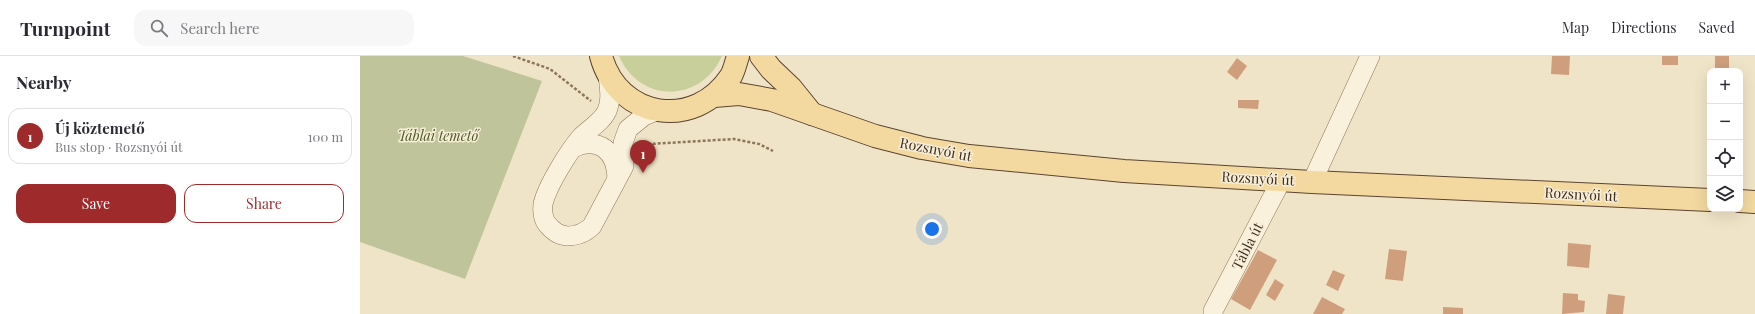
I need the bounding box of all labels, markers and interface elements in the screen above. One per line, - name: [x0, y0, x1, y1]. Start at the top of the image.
- search box: [134, 10, 414, 46]
- text: Turnpoint: [20, 15, 110, 41]
- icon: search: [148, 17, 170, 39]
- text: Search here: [180, 18, 260, 38]
- text: Map: [1562, 18, 1589, 37]
- text: Directions: [1611, 18, 1677, 37]
- text: Saved: [1699, 18, 1735, 37]
- map controls: [1707, 68, 1743, 212]
- button: +: [1707, 68, 1743, 104]
- text: Nearby: [16, 71, 71, 93]
- button: −: [1707, 104, 1743, 140]
- text: Új köztemető: [55, 118, 145, 138]
- park label: Táblai temető: [398, 126, 480, 145]
- text: 1: [28, 128, 32, 145]
- text: 100 m: [308, 128, 343, 145]
- street label: Rozsnyói út: [898, 133, 975, 166]
- text: Bus stop · Rozsnyói út: [55, 138, 183, 155]
- pin: 1: [630, 140, 656, 173]
- button: locate: [1707, 140, 1743, 176]
- street label: Rozsnyói út: [1221, 167, 1296, 189]
- button: layers: [1707, 176, 1743, 212]
- street label: Rozsnyói út: [1544, 183, 1619, 205]
- button: Save: [16, 184, 176, 223]
- button: Share: [184, 184, 344, 223]
- street label: Tábla út: [1227, 218, 1267, 273]
- your location: [922, 219, 942, 239]

